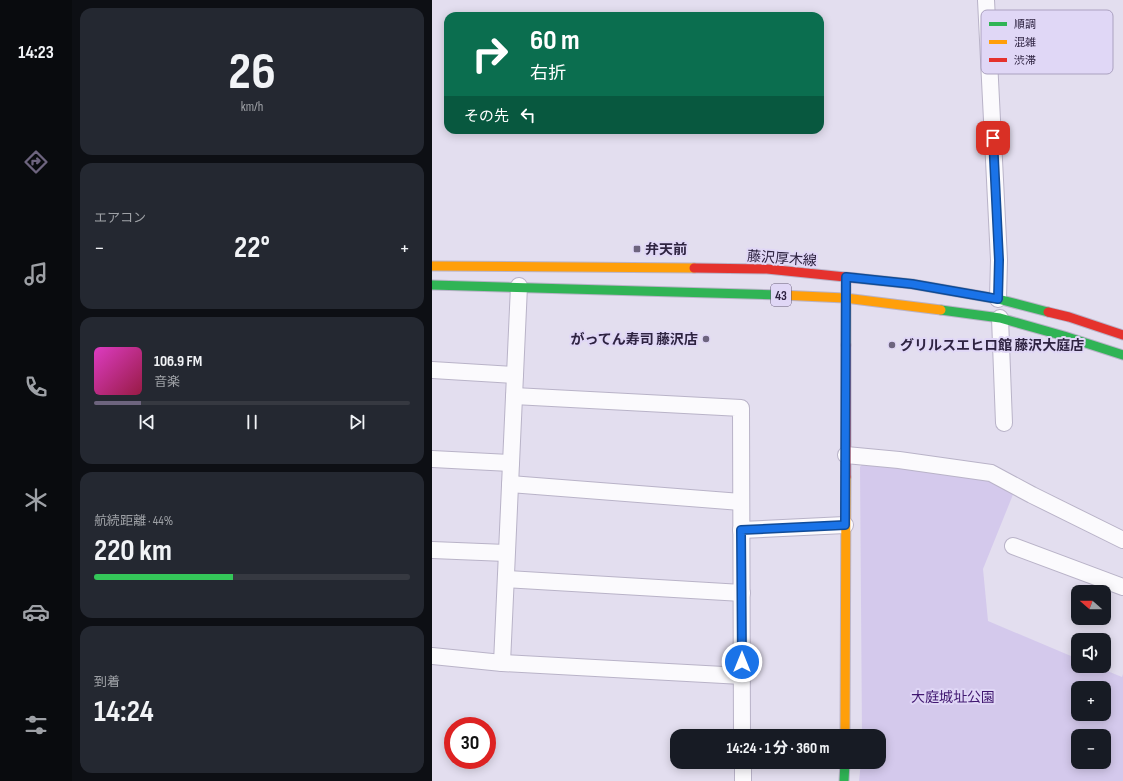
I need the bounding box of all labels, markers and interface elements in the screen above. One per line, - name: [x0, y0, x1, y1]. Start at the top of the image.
- legend: [981, 10, 1113, 74]
- text: 順調: [1014, 18, 1036, 31]
- text: 60 m: [530, 24, 579, 57]
- icon: right: [464, 28, 516, 80]
- text: 混雑: [1014, 36, 1036, 49]
- text: 26: [228, 41, 276, 104]
- text: 14:23: [18, 42, 54, 63]
- text: 渋滞: [1014, 54, 1036, 67]
- text: 右折: [530, 63, 566, 84]
- text: km/h: [241, 99, 263, 115]
- icon: left: [517, 104, 539, 126]
- text: その先: [464, 107, 509, 126]
- pin: [976, 121, 1010, 155]
- icon: arrive: [982, 127, 1004, 149]
- icon: directions: [22, 148, 50, 176]
- text: エアコン: [94, 210, 146, 226]
- text: 22°: [234, 230, 270, 266]
- text: −: [94, 235, 105, 262]
- text: +: [399, 235, 410, 262]
- place label: 弁天前: [645, 241, 687, 258]
- marker: 弁天前: [632, 244, 642, 254]
- street label: 藤沢厚木線: [746, 248, 817, 269]
- icon: music: [22, 260, 50, 288]
- road number: 43: [771, 284, 791, 306]
- place label: がってん寿司 藤沢店: [571, 331, 698, 348]
- marker: がってん寿司 藤沢店: [701, 334, 711, 344]
- place label: グリルスエヒロ館 藤沢大庭店: [900, 337, 1084, 354]
- marker: グリルスエヒロ館 藤沢大庭店: [887, 340, 897, 350]
- text: 106.9 FM: [154, 352, 202, 371]
- icon: phone: [22, 373, 50, 401]
- text: 音楽: [154, 374, 180, 390]
- icon: previous: [136, 411, 158, 433]
- icon: pause: [241, 411, 263, 433]
- icon: next: [346, 411, 368, 433]
- icon: climate: [22, 486, 50, 514]
- text: 航続距離 · 44%: [94, 513, 173, 529]
- text: 220 km: [94, 533, 172, 569]
- north arrow: [1071, 585, 1111, 625]
- map controls: [1071, 585, 1111, 769]
- icon: car: [22, 598, 50, 626]
- button: sound: [1071, 633, 1111, 673]
- position arrow: [721, 641, 763, 683]
- text: 到着: [94, 674, 120, 690]
- button: +: [1071, 681, 1111, 721]
- park label: 大庭城址公園: [911, 689, 995, 706]
- text: 14:24: [94, 694, 154, 730]
- icon: filters: [22, 711, 50, 739]
- speed limit sign: 30: [444, 717, 496, 769]
- button: −: [1071, 729, 1111, 769]
- text: 14:24 · 1 分 · 360 m: [727, 739, 829, 758]

